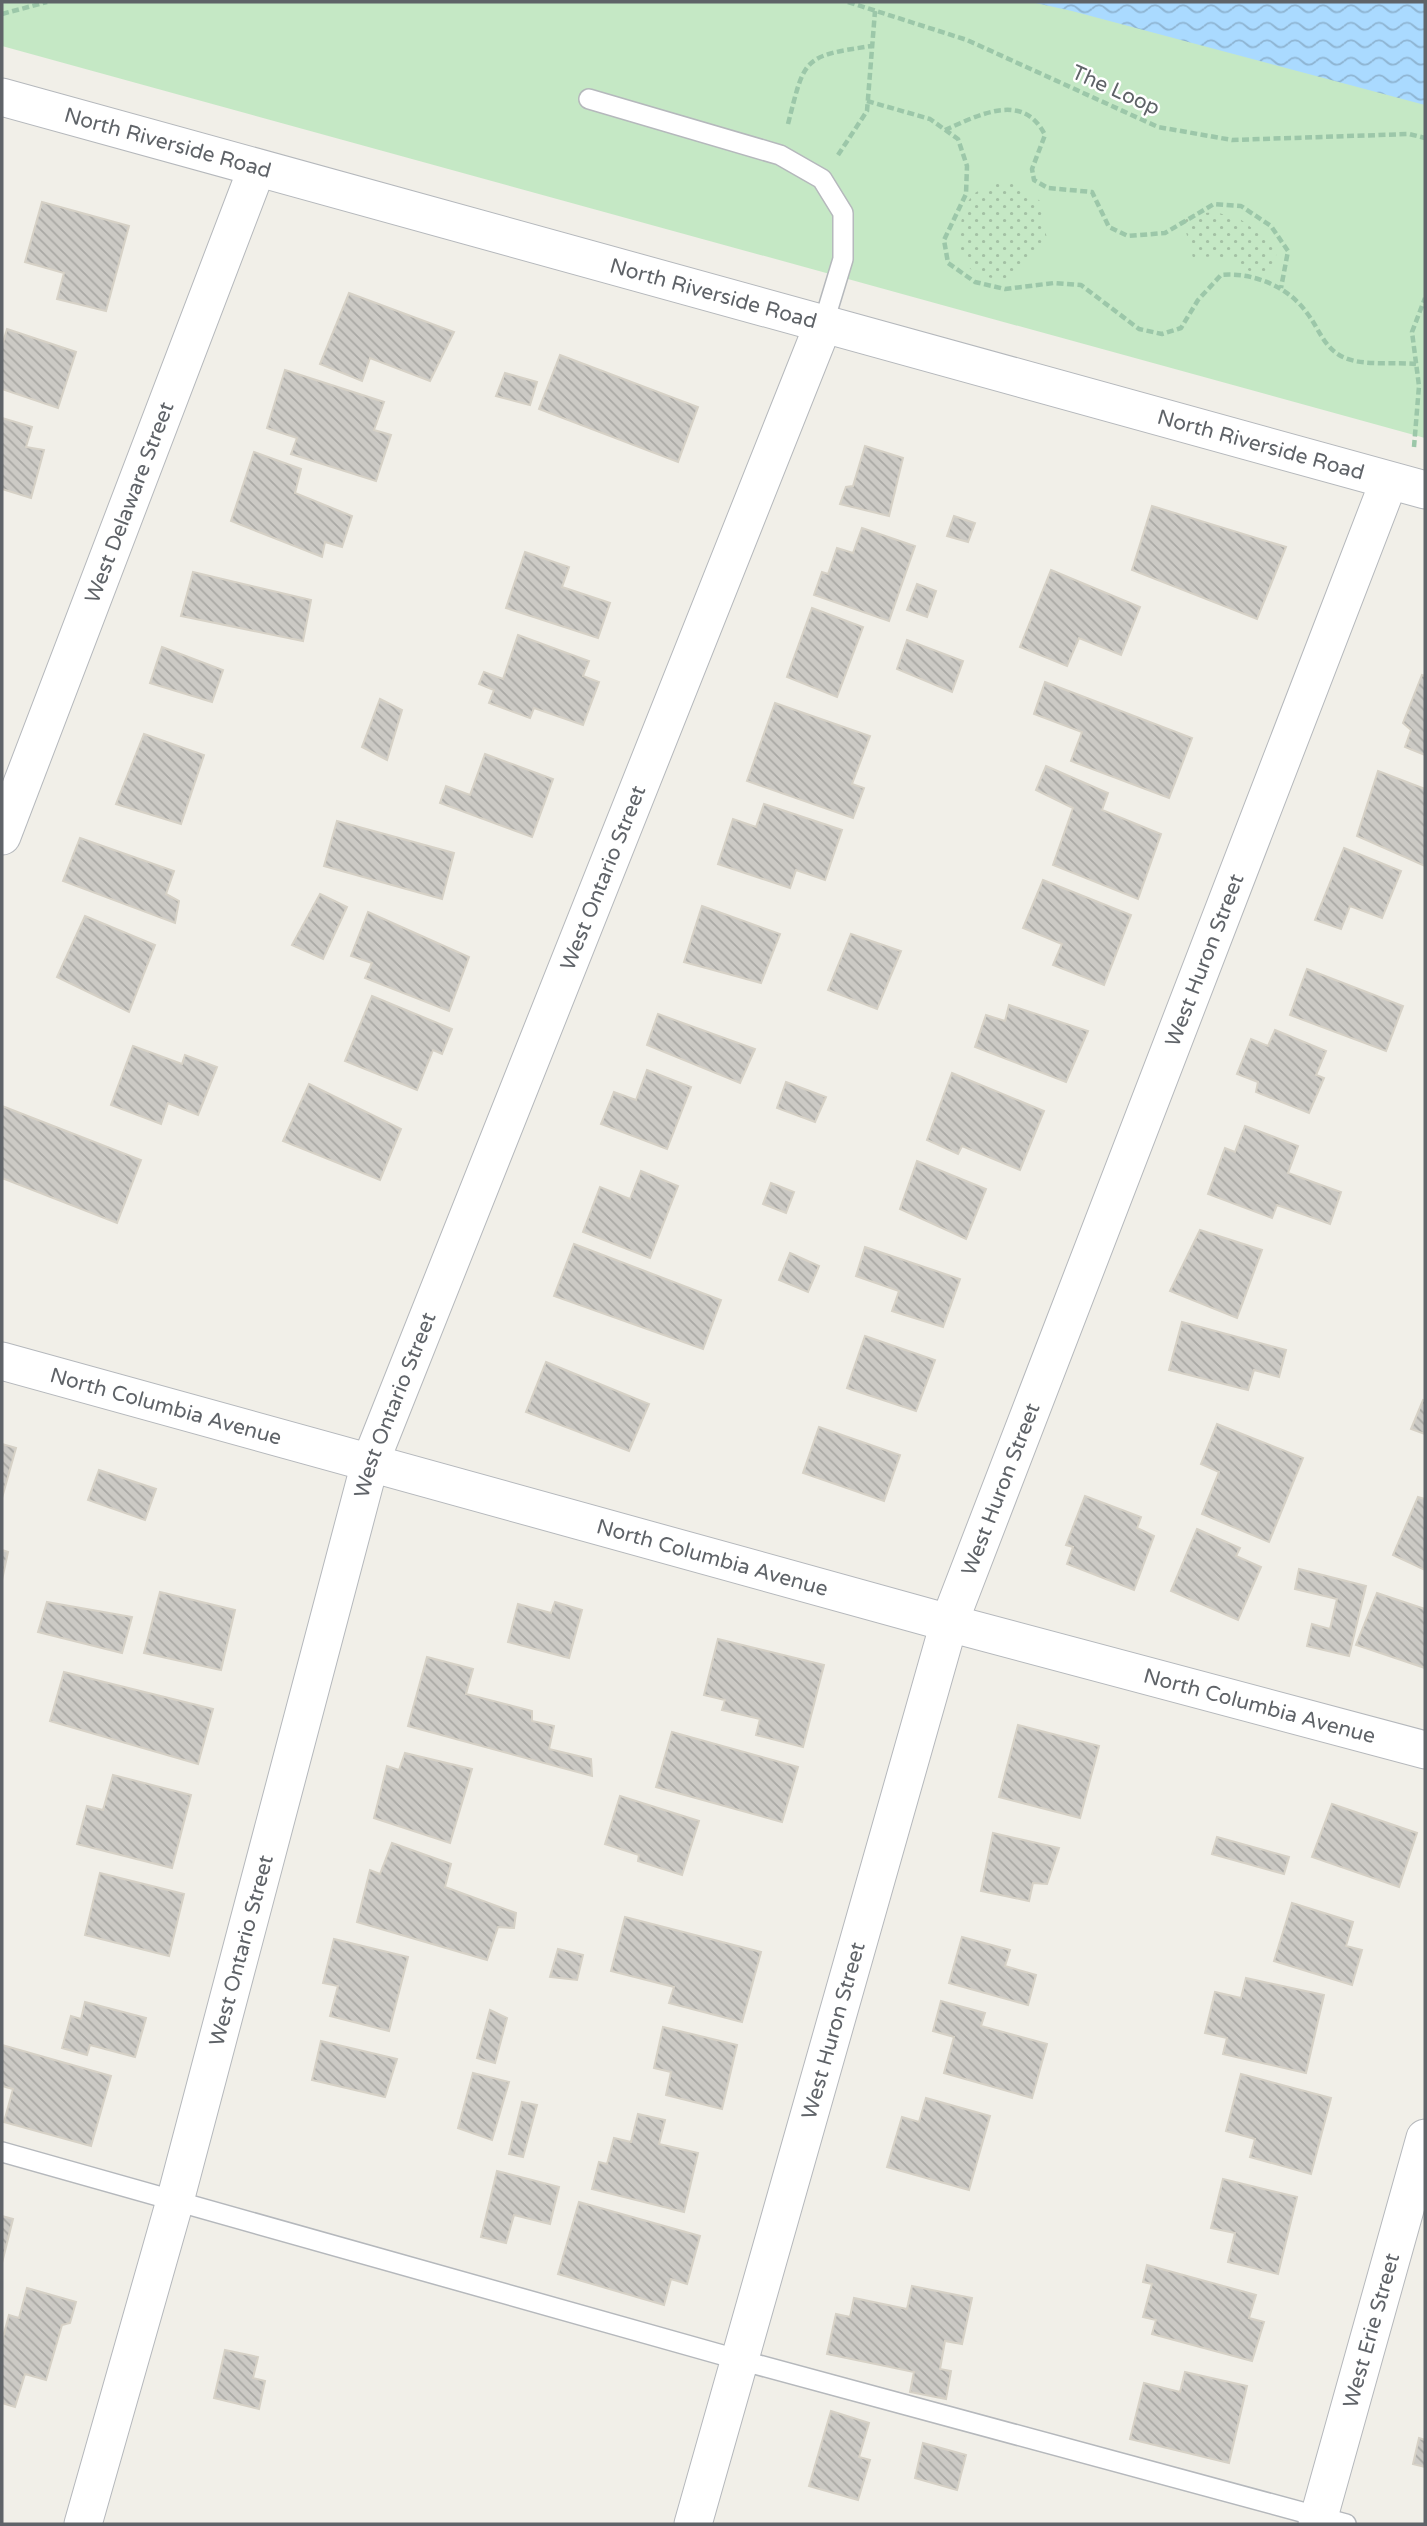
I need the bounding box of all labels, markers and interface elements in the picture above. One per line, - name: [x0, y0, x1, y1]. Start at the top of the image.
- street label: The Loop: [1068, 60, 1164, 121]
- street label: North Riverside Road: [61, 103, 274, 184]
- street label: North Riverside Road: [607, 253, 819, 334]
- street label: West Delaware Street: [80, 399, 179, 607]
- street label: North Riverside Road: [1154, 405, 1367, 486]
- street label: West Ontario Street: [555, 782, 651, 974]
- street label: West Huron Street: [1160, 870, 1249, 1050]
- street label: West Ontario Street: [349, 1309, 442, 1501]
- street label: North Columbia Avenue: [47, 1363, 284, 1451]
- street label: West Huron Street: [956, 1400, 1046, 1579]
- street label: North Columbia Avenue: [594, 1514, 831, 1602]
- street label: North Columbia Avenue: [1141, 1663, 1378, 1749]
- street label: West Ontario Street: [204, 1852, 279, 2049]
- street label: West Huron Street: [797, 1939, 871, 2122]
- street label: West Erie Street: [1338, 2250, 1405, 2411]

